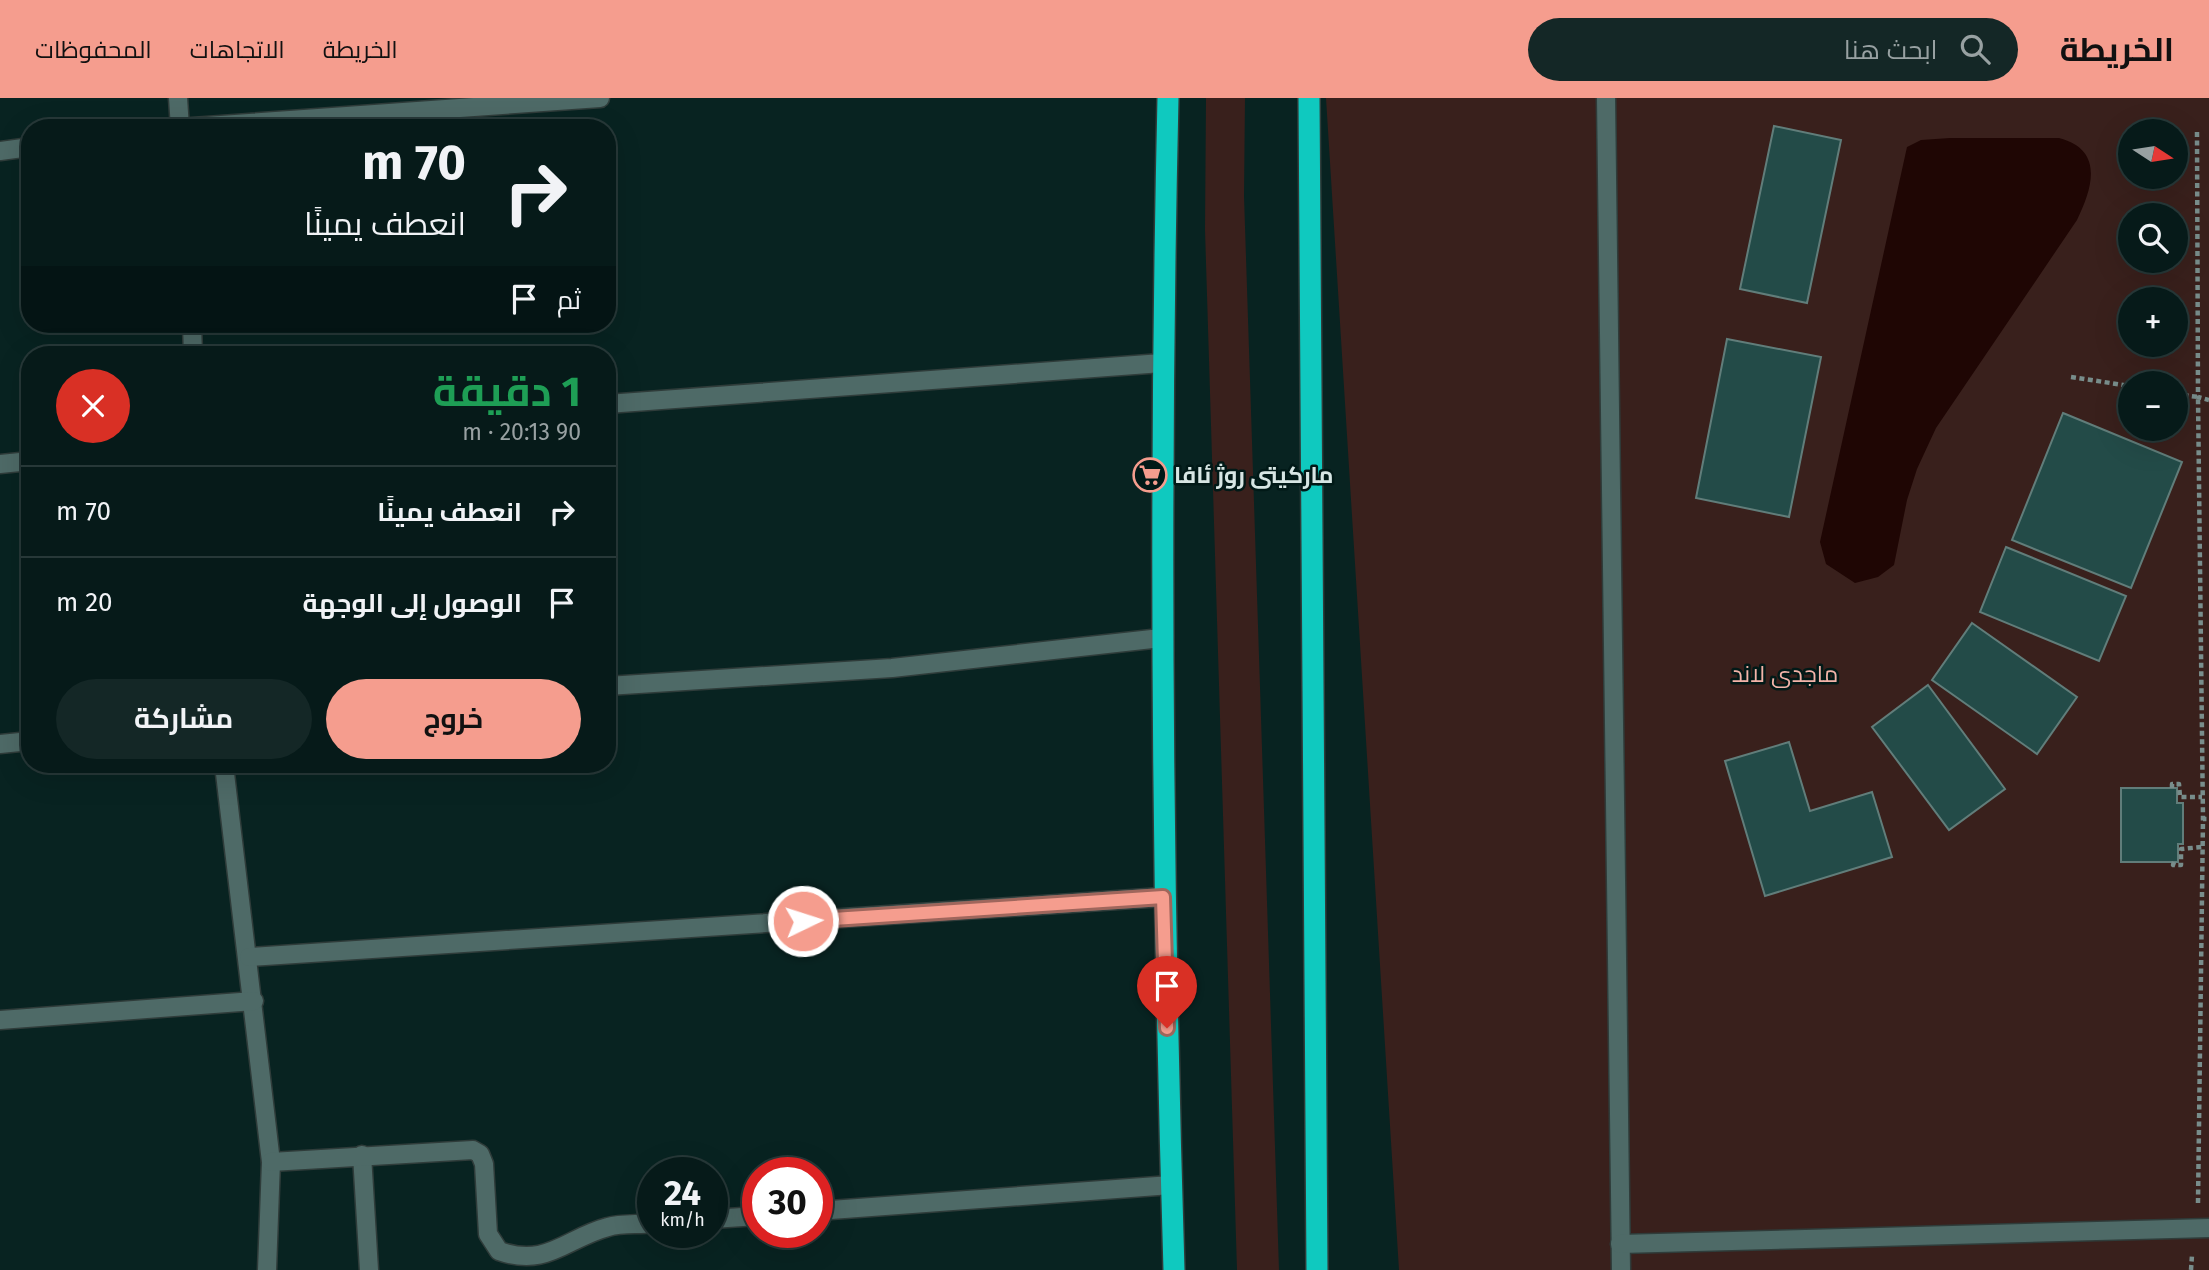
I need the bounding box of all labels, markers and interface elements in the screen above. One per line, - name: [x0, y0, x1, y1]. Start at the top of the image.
- search box: [1528, 18, 2018, 81]
- icon: search: [1956, 30, 1994, 68]
- text: الخريطة: [2060, 30, 2174, 70]
- text: ابحث هنا: [1844, 35, 1938, 66]
- text: المحفوظات: [35, 36, 152, 64]
- text: الاتجاهات: [190, 36, 285, 64]
- text: الخريطة: [323, 36, 398, 64]
- north arrow: [2118, 119, 2188, 189]
- map controls: [2118, 119, 2188, 441]
- text: 70 m: [362, 133, 466, 192]
- icon: right: [490, 147, 581, 238]
- button: search: [2118, 203, 2188, 273]
- text: انعطف يمينًا: [304, 205, 466, 243]
- icon: arrive: [505, 280, 543, 318]
- text: ثم: [557, 285, 581, 316]
- button: +: [2118, 287, 2188, 357]
- text: 1 دقيقة: [433, 367, 581, 417]
- button: close: [56, 369, 130, 443]
- button: −: [2118, 371, 2188, 441]
- text: 90 m · 20:13: [462, 418, 581, 446]
- supermarket icon: ماركيتى روژ ئافا: [1131, 456, 1169, 494]
- place label: ماركيتى روژ ئافا: [1174, 461, 1334, 489]
- icon: right: [543, 493, 581, 531]
- text: 70 m: [56, 496, 111, 527]
- text: انعطف يمينًا: [377, 497, 522, 528]
- icon: arrive: [543, 584, 581, 622]
- text: 20 m: [56, 587, 113, 618]
- text: الوصول إلى الوجهة: [303, 588, 522, 619]
- park label: ماجدی لاند: [1732, 660, 1838, 688]
- button: مشاركة: [56, 679, 312, 759]
- button: خروج: [326, 679, 581, 759]
- position arrow: [766, 884, 840, 958]
- pin: [1137, 956, 1197, 1028]
- icon: arrive: [1148, 967, 1186, 1005]
- speed limit sign: 30: [742, 1157, 833, 1248]
- text: 24: [664, 1172, 701, 1214]
- text: km/h: [660, 1209, 705, 1231]

